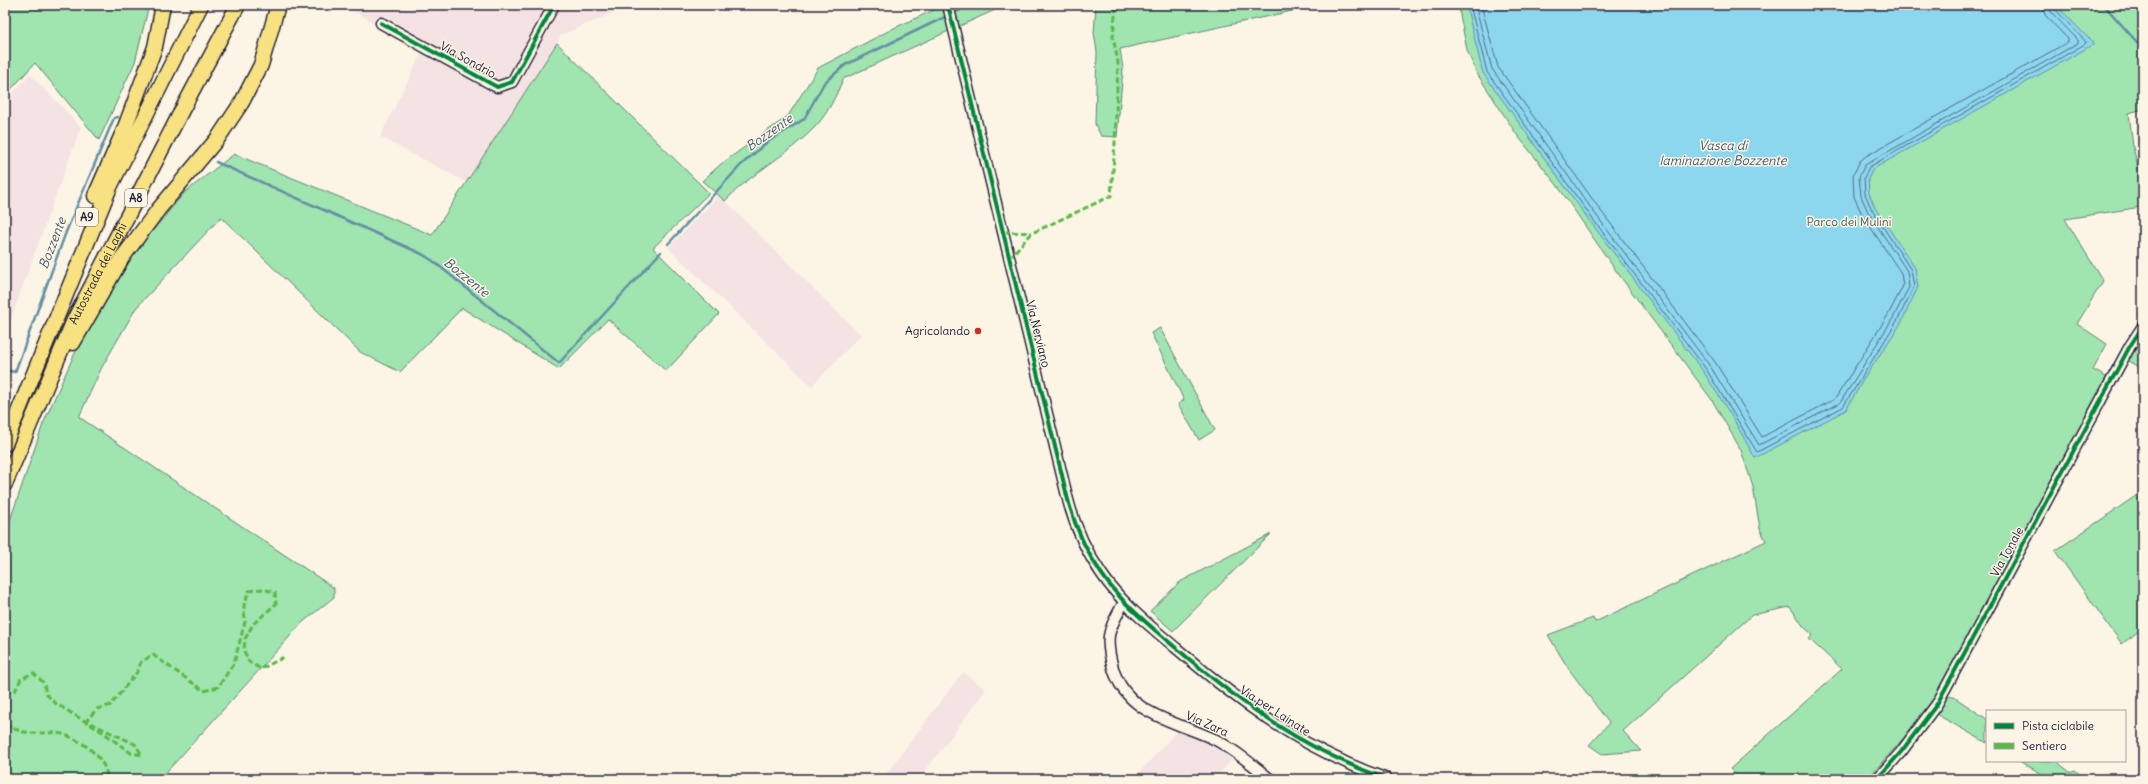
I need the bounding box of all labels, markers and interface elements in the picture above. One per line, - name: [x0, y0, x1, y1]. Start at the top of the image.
- street label: Via Sondrio: [438, 38, 499, 81]
- water label: Bozzente: [742, 110, 797, 155]
- water label: Vasca di laminazione Bozzente: [1659, 137, 1788, 169]
- road number: A8: [125, 189, 147, 207]
- road number: A9: [76, 208, 98, 226]
- water label: Bozzente: [35, 214, 70, 271]
- park label: Parco dei Mulini: [1807, 214, 1891, 229]
- street label: Autostrada dei Laghi: [65, 220, 130, 326]
- water label: Bozzente: [441, 254, 494, 301]
- street label: Via Nerviano: [1023, 299, 1054, 369]
- place label: Agricolando: [905, 323, 970, 338]
- marker: Agricolando: [973, 326, 983, 336]
- street label: Via Tonale: [1987, 524, 2026, 579]
- street label: Via per Lainate: [1237, 682, 1313, 739]
- street label: Via Zara: [1184, 708, 1231, 740]
- legend: [1986, 710, 2126, 762]
- text: Pista ciclabile: [2022, 718, 2094, 733]
- text: Sentiero: [2022, 738, 2067, 753]

